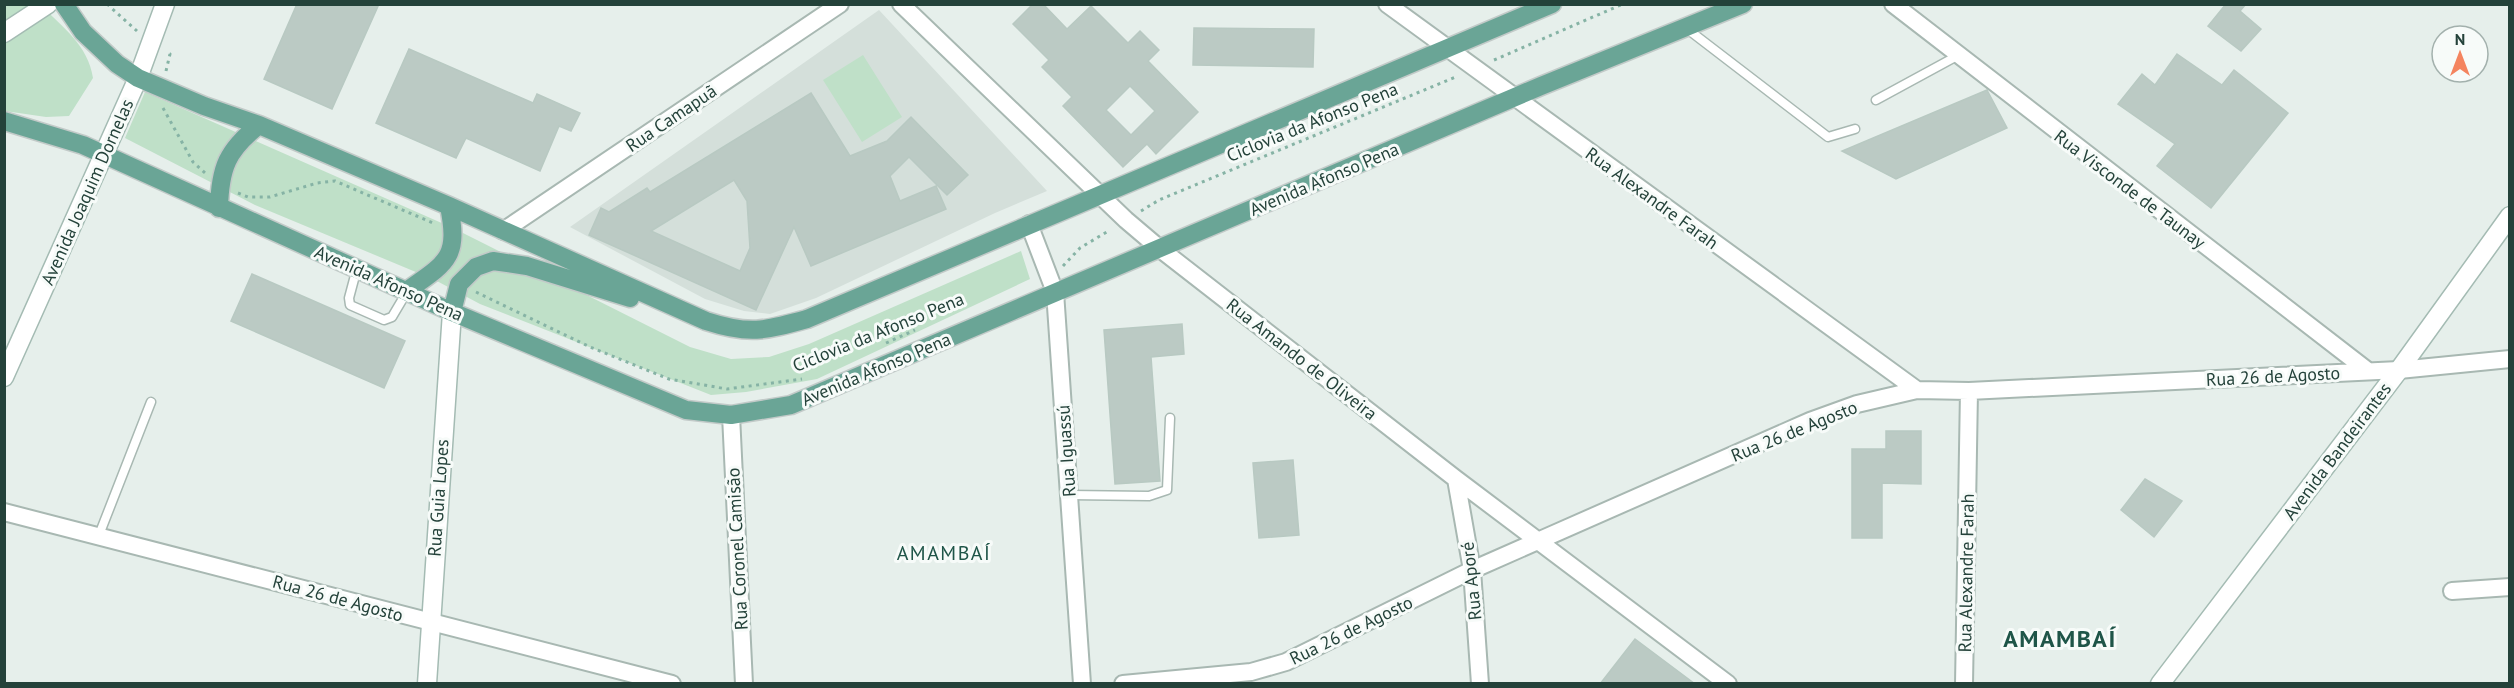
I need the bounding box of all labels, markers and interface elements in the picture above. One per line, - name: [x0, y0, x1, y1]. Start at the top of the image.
- north arrow: [2430, 24, 2490, 84]
- text: N: [2455, 29, 2465, 49]
- street label: Ciclovia da Afonso Pena: [1223, 77, 1401, 167]
- street label: Rua Camapuã: [621, 79, 721, 157]
- street label: Avenida Joaquim Dornelas: [36, 95, 138, 289]
- street label: Rua Visconde de Taunay: [2050, 124, 2211, 254]
- street label: Avenida Afonso Pena: [1246, 137, 1402, 221]
- street label: Rua Alexandre Farah: [1581, 142, 1723, 254]
- street label: Avenida Afonso Pena: [311, 240, 467, 326]
- street label: Ciclovia da Afonso Pena: [789, 287, 967, 377]
- street label: Rua Amando de Oliveira: [1222, 293, 1382, 425]
- street label: Avenida Afonso Pena: [798, 327, 954, 411]
- street label: Rua 26 de Agosto: [2205, 361, 2341, 391]
- street label: Avenida Bandeirantes: [2278, 378, 2396, 524]
- street label: Rua 26 de Agosto: [1727, 395, 1861, 467]
- street label: Rua Iguassú: [1051, 404, 1081, 498]
- street label: Rua Guia Lopes: [422, 439, 454, 557]
- street label: Rua Coronel Camisão: [721, 467, 753, 631]
- street label: Rua Alexandre Farah: [1953, 493, 1979, 653]
- district label: AMAMBAÍ: [897, 540, 991, 566]
- street label: Rua Aporé: [1455, 541, 1487, 621]
- street label: Rua 26 de Agosto: [270, 570, 406, 626]
- street label: Rua 26 de Agosto: [1286, 590, 1416, 670]
- district label: AMAMBAÍ: [2003, 623, 2117, 654]

